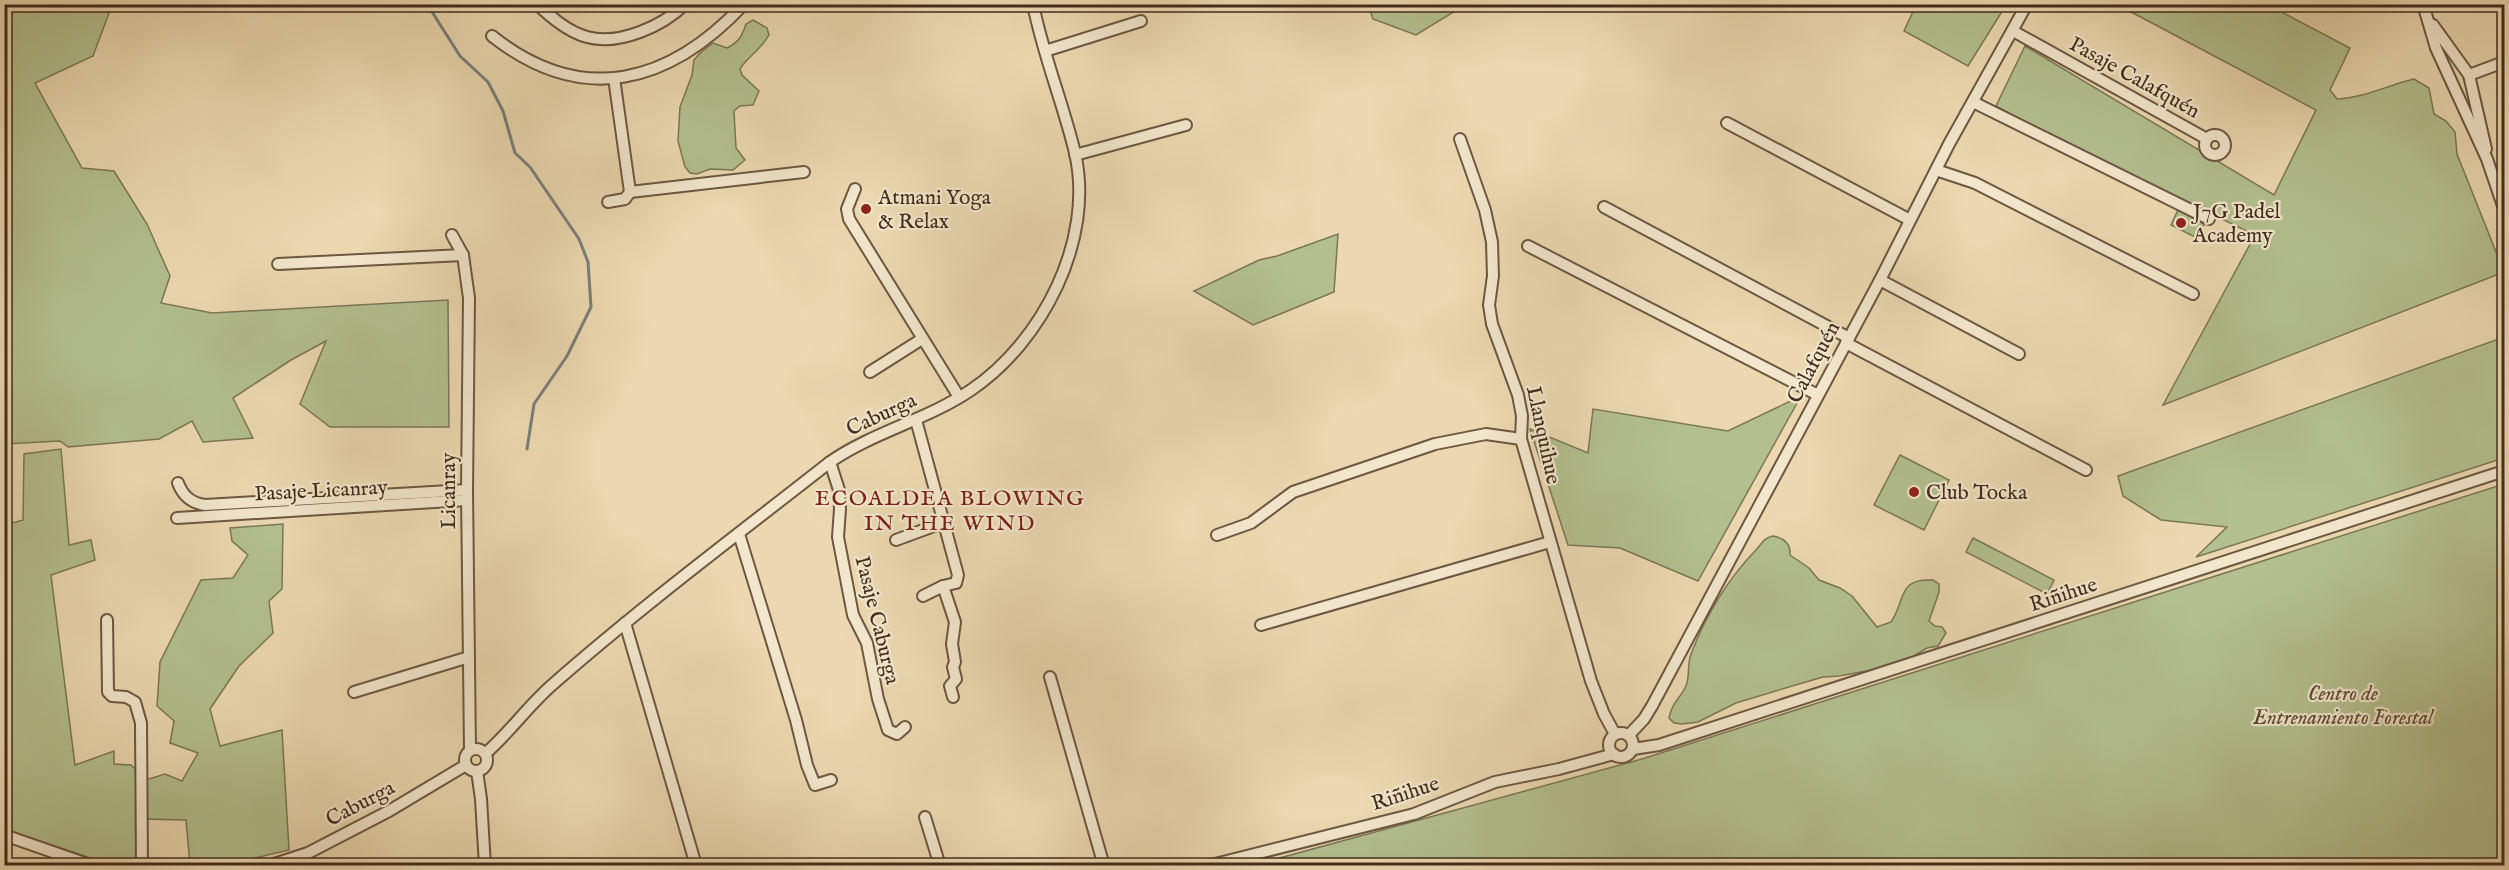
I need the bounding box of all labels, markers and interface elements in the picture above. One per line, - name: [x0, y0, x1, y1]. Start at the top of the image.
- street label: Pasaje Calafquén: [2064, 31, 2204, 125]
- place label: Atmani Yoga & Relax: [877, 185, 992, 236]
- place label: J7G Padel Academy: [2191, 199, 2281, 250]
- marker: Atmani Yoga & Relax: [859, 202, 873, 216]
- marker: J7G Padel Academy: [2174, 216, 2188, 230]
- street label: Calafquén: [1782, 317, 1847, 408]
- street label: Llanquihue: [1519, 384, 1566, 487]
- street label: Caburga: [842, 387, 922, 443]
- street label: Licanray: [436, 452, 463, 529]
- street label: Pasaje Licanray: [254, 474, 389, 508]
- place label: Club Tocka: [1926, 480, 2028, 507]
- district label: ECOALDEA BLOWING IN THE WIND: [815, 485, 1085, 538]
- marker: Club Tocka: [1907, 485, 1921, 499]
- street label: Pasaje Caburga: [848, 554, 906, 688]
- street label: Riñihue: [2026, 572, 2101, 619]
- park label: Centro de Entrenamiento Forestal: [2252, 681, 2435, 732]
- street label: Riñihue: [1368, 771, 1443, 818]
- street label: Caburga: [322, 775, 401, 834]

